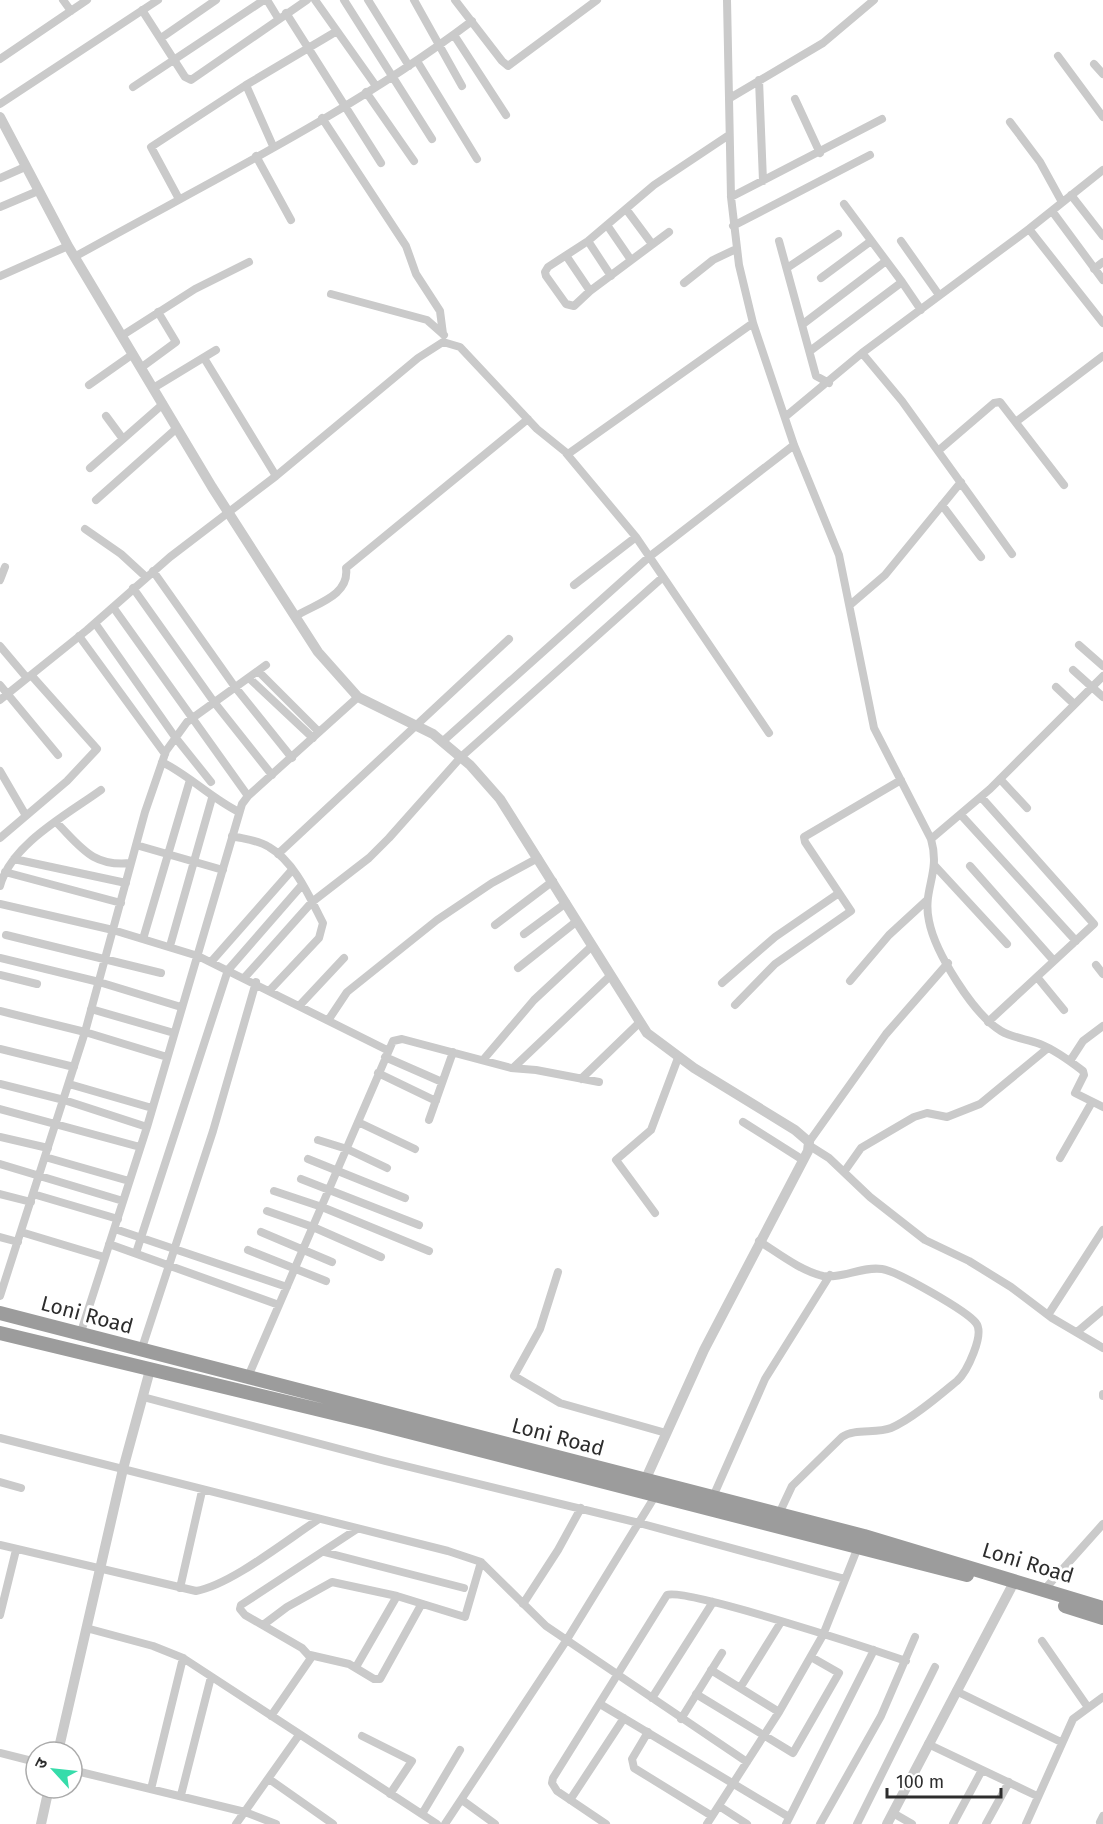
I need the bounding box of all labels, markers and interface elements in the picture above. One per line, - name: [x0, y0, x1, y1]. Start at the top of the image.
- street label: Loni Road: [38, 1290, 136, 1340]
- street label: Loni Road: [509, 1412, 607, 1462]
- street label: Loni Road: [979, 1537, 1077, 1589]
- north arrow: [24, 1740, 84, 1800]
- text: उ: [30, 1754, 52, 1772]
- scale bar: [887, 1761, 1001, 1799]
- text: 100 m: [896, 1771, 944, 1793]

